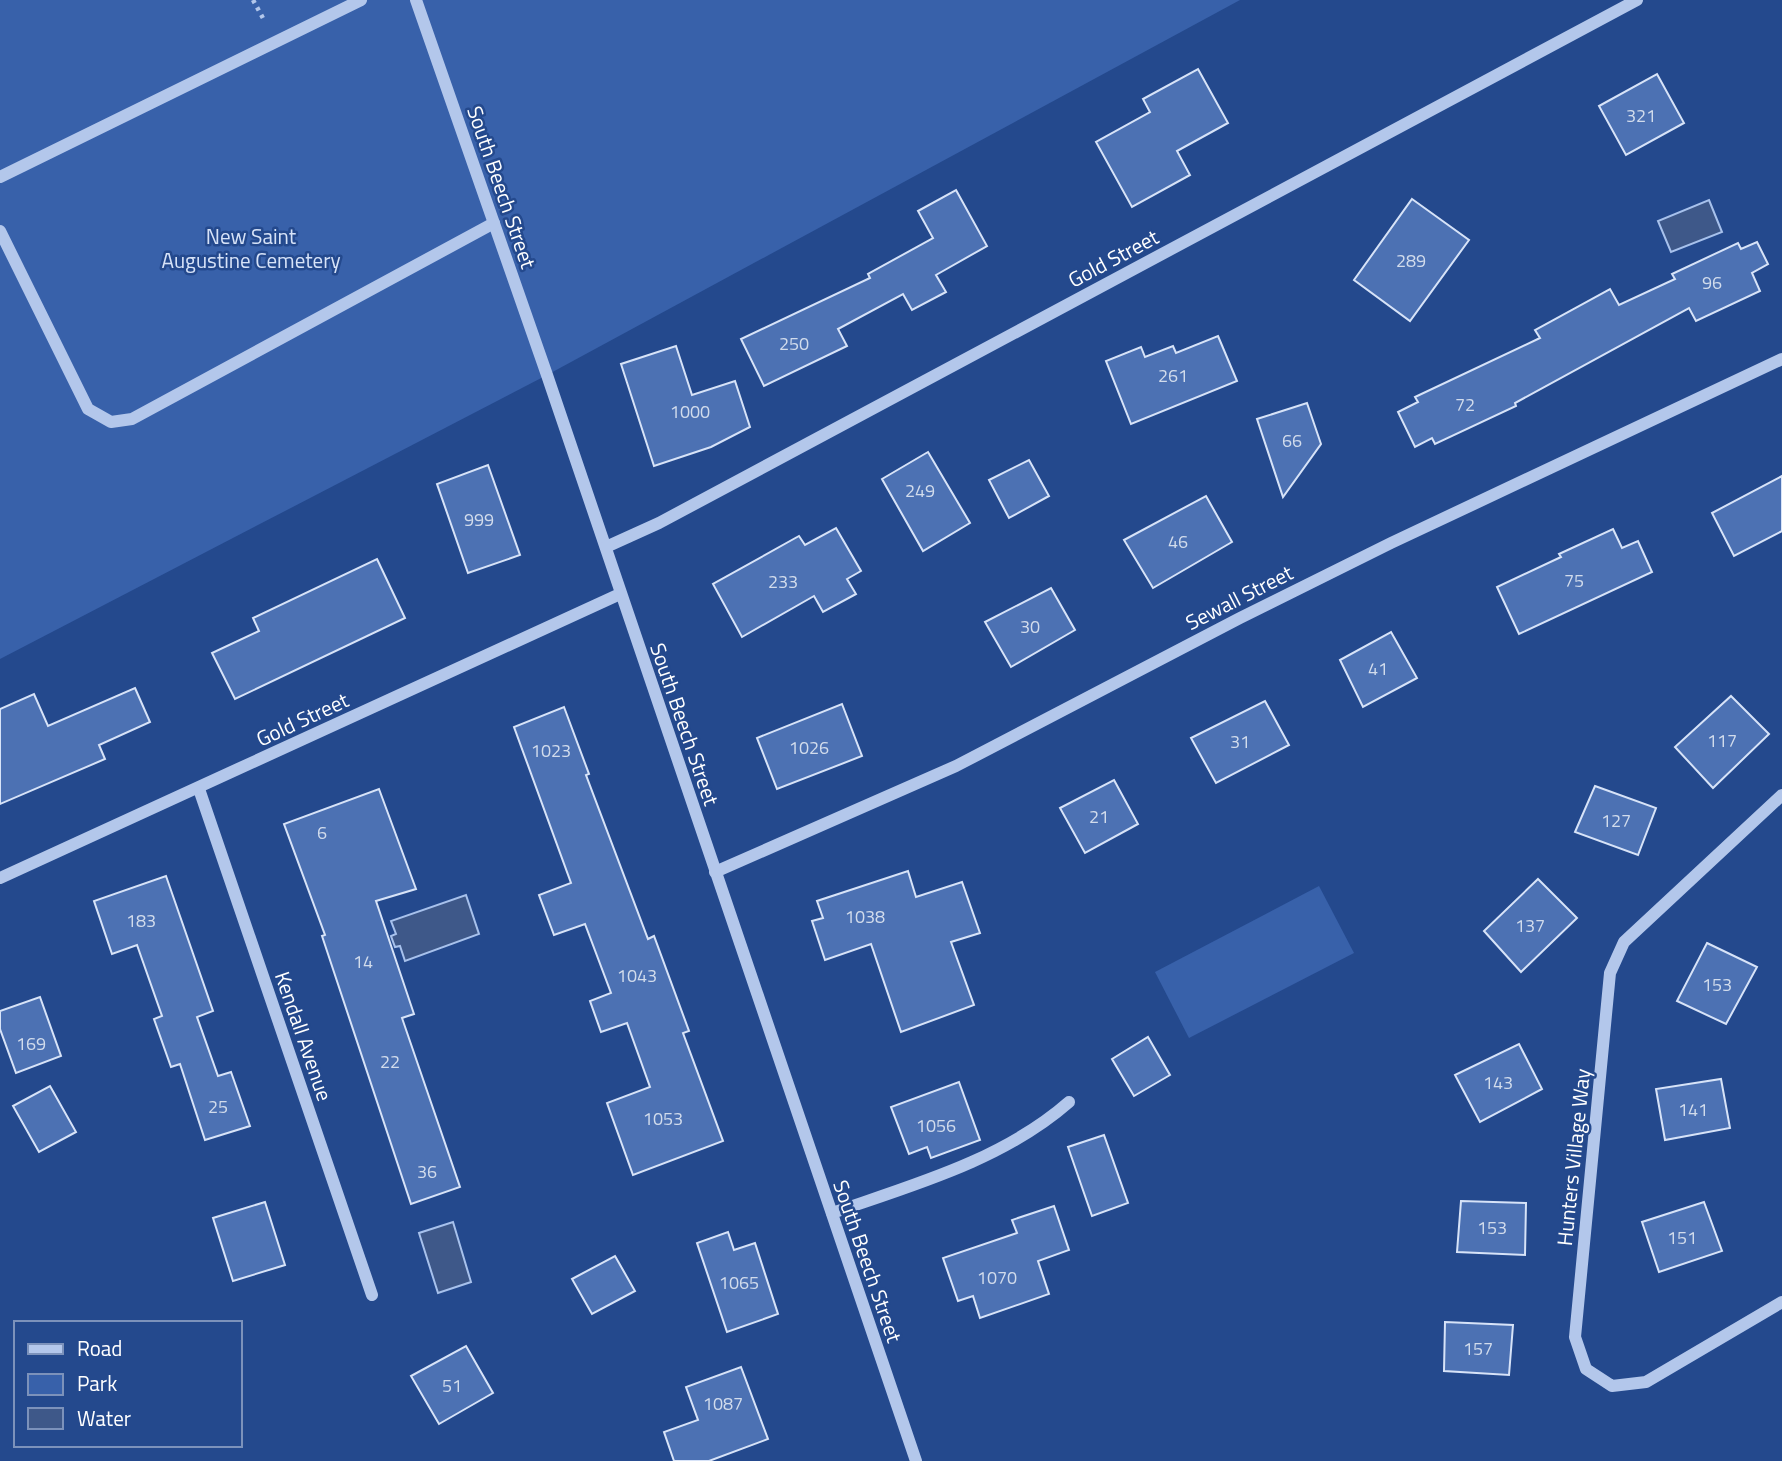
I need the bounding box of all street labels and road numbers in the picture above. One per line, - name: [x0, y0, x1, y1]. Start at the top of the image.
- street label: South Beech Street: [459, 101, 545, 273]
- street label: Gold Street: [1062, 220, 1165, 295]
- street label: Sewall Street: [1180, 556, 1299, 638]
- street label: South Beech Street: [642, 638, 728, 810]
- street label: Gold Street: [250, 683, 354, 754]
- street label: Kendall Avenue: [267, 967, 341, 1105]
- street label: Hunters Village Way: [1548, 1067, 1598, 1247]
- street label: South Beech Street: [825, 1175, 911, 1347]

